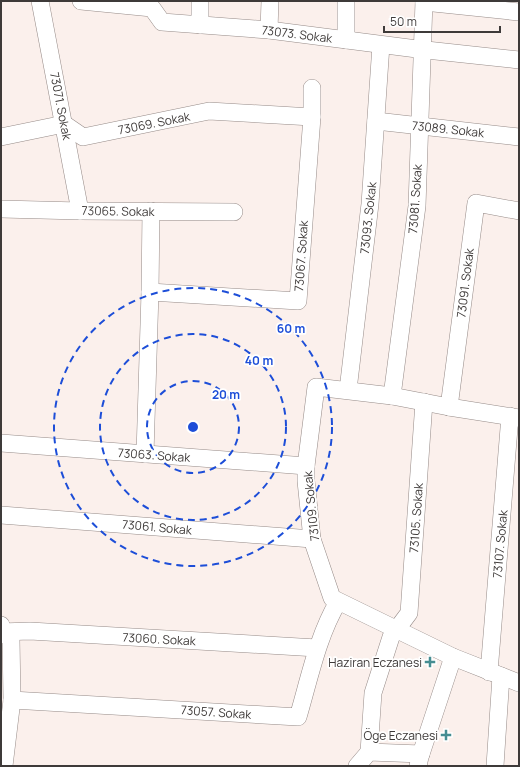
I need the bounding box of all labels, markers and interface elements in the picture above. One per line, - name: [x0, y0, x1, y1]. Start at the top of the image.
- scale bar: [384, 8, 500, 34]
- text: 50 m: [390, 13, 417, 30]
- street label: 73073. Sokak: [261, 21, 334, 47]
- street label: 73071. Sokak: [46, 71, 76, 142]
- street label: 73069. Sokak: [117, 107, 192, 138]
- street label: 73089. Sokak: [411, 117, 486, 141]
- street label: 73081. Sokak: [404, 163, 426, 234]
- street label: 73093. Sokak: [356, 180, 380, 255]
- street label: 73065. Sokak: [81, 202, 156, 220]
- street label: 73067. Sokak: [290, 219, 312, 292]
- street label: 73091. Sokak: [452, 246, 478, 319]
- text: 60 m: [277, 320, 305, 337]
- text: 40 m: [245, 352, 273, 369]
- text: 20 m: [212, 386, 240, 403]
- centre of rings: [186, 420, 200, 434]
- street label: 73063. Sokak: [117, 444, 192, 466]
- street label: 73109. Sokak: [299, 469, 323, 542]
- street label: 73105. Sokak: [405, 481, 427, 554]
- street label: 73107. Sokak: [489, 508, 512, 579]
- street label: 73061. Sokak: [121, 515, 194, 539]
- street label: 73060. Sokak: [122, 629, 197, 649]
- place label: Haziran Eczanesi: [328, 654, 422, 671]
- marker: Haziran Eczanesi: [425, 657, 435, 667]
- street label: 73057. Sokak: [180, 701, 253, 723]
- place label: Öge Eczanesi: [363, 727, 438, 744]
- marker: Öge Eczanesi: [441, 730, 451, 740]

